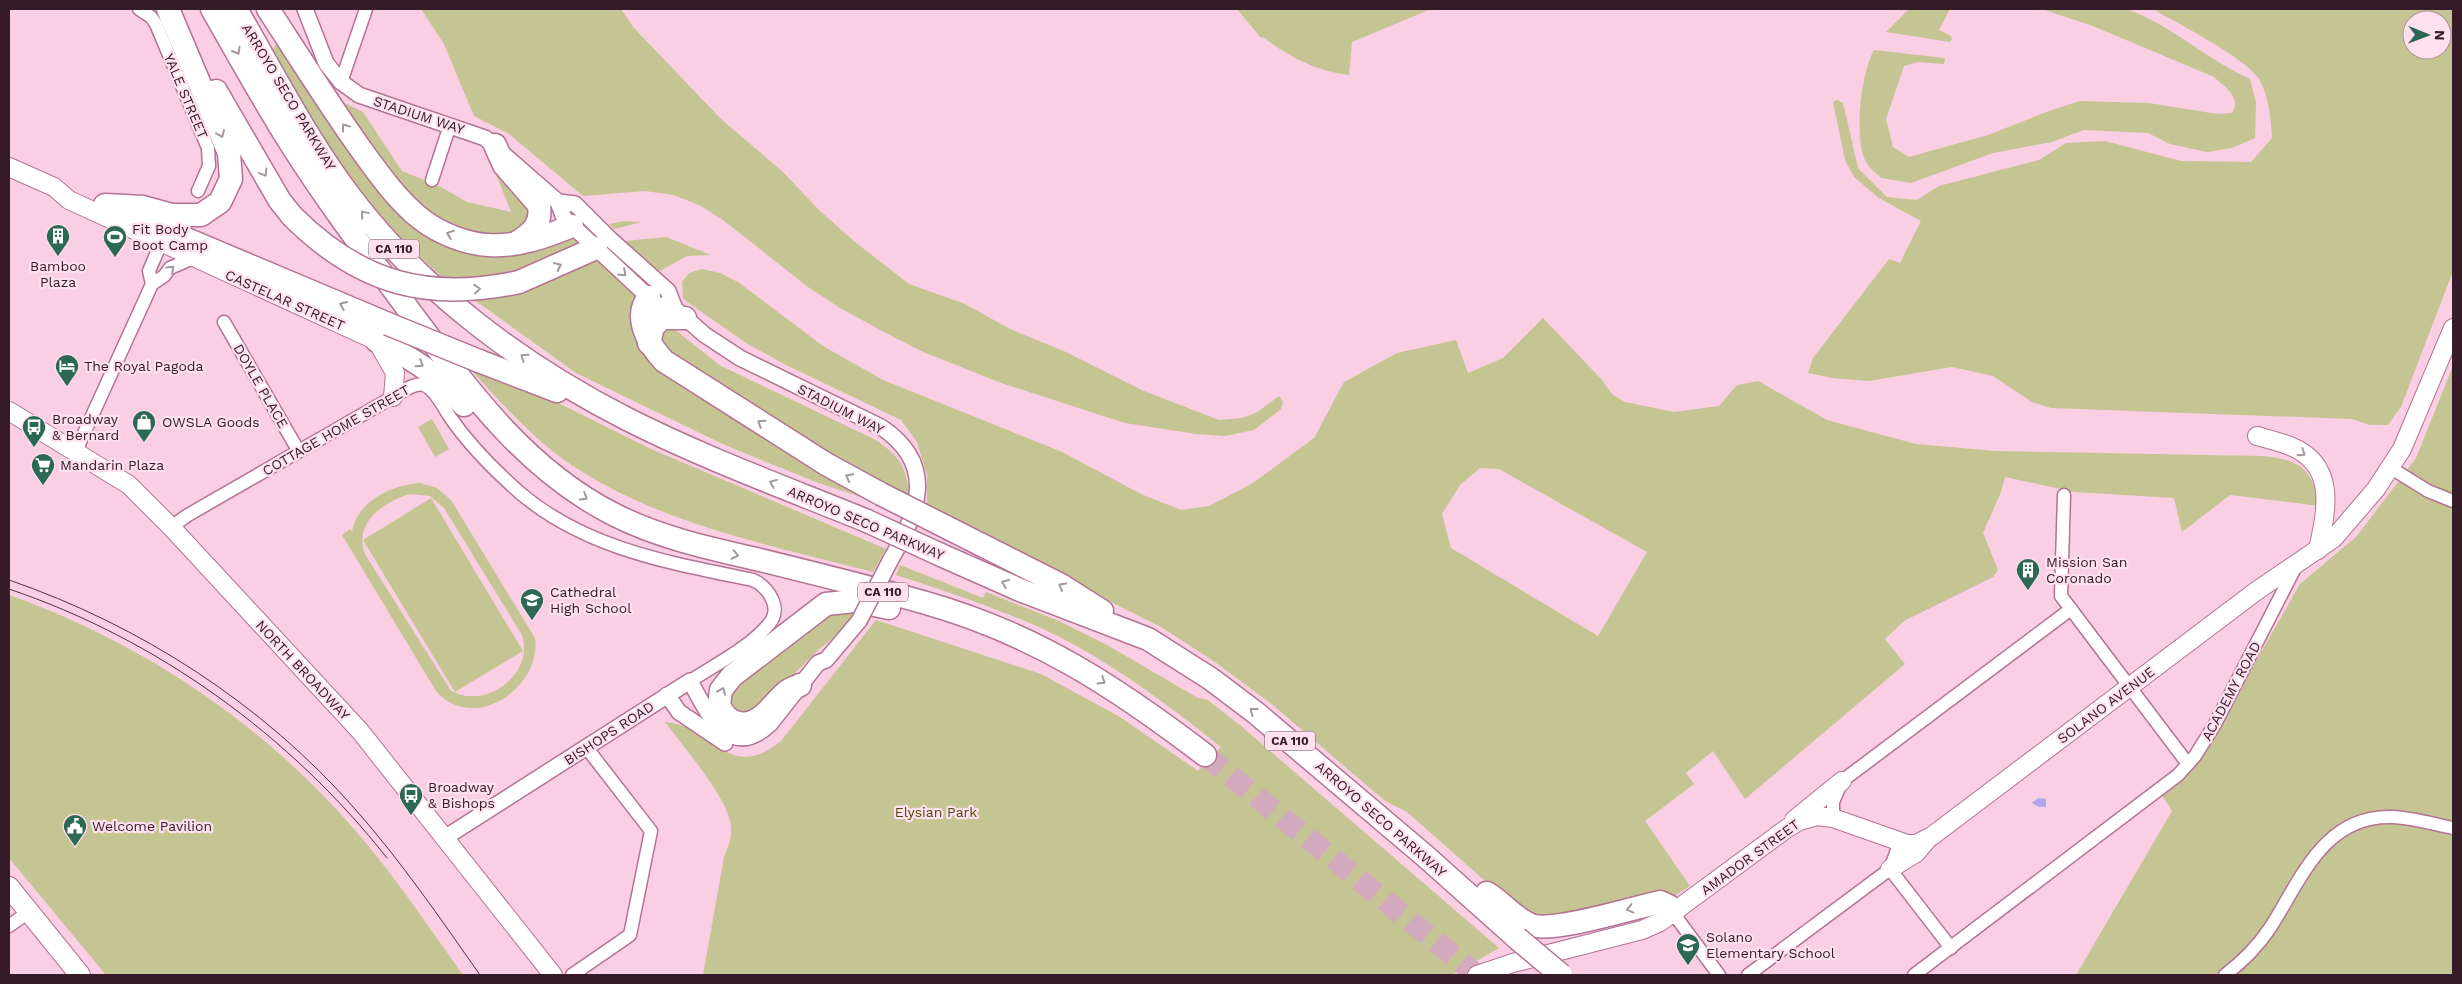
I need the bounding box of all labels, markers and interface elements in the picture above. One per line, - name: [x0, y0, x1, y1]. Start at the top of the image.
- north arrow: [2402, 10, 2452, 60]
- street label: ARROYO SECO PARKWAY: [239, 21, 339, 173]
- text: N: [2432, 30, 2448, 41]
- one-way arrow: [230, 46, 240, 55]
- street label: YALE STREET: [161, 51, 211, 142]
- street label: STADIUM WAY: [371, 93, 467, 137]
- one-way arrow: [342, 123, 351, 133]
- one-way arrow: [215, 129, 225, 138]
- one-way arrow: [258, 168, 268, 177]
- one-way arrow: [362, 211, 370, 220]
- place label: Fit Body Boot Camp: [132, 221, 208, 253]
- building icon: Bamboo Plaza: [45, 223, 71, 257]
- sports icon: Fit Body Boot Camp: [102, 224, 128, 258]
- one-way arrow: [446, 230, 455, 241]
- road number: CA 110: [369, 240, 419, 258]
- place label: Bamboo Plaza: [30, 258, 86, 290]
- one-way arrow: [553, 261, 562, 272]
- one-way arrow: [165, 266, 174, 275]
- street label: CASTELAR STREET: [223, 266, 348, 334]
- one-way arrow: [617, 267, 626, 276]
- one-way arrow: [473, 284, 481, 295]
- one-way arrow: [339, 301, 348, 311]
- street label: DOYLE PLACE: [230, 341, 292, 431]
- hotel icon: The Royal Pagoda: [54, 353, 80, 387]
- one-way arrow: [520, 354, 529, 363]
- place label: The Royal Pagoda: [84, 358, 204, 374]
- one-way arrow: [414, 358, 424, 367]
- street label: STADIUM WAY: [795, 380, 887, 438]
- street label: COTTAGE HOME STREET: [260, 381, 413, 479]
- shop icon: OWSLA Goods: [131, 409, 157, 443]
- place label: Broadway & Bernard: [52, 411, 119, 443]
- bus stop icon: Broadway & Bernard: [21, 414, 47, 448]
- place label: OWSLA Goods: [162, 414, 260, 430]
- one-way arrow: [758, 420, 767, 429]
- one-way arrow: [2296, 447, 2306, 456]
- supermarket icon: Mandarin Plaza: [30, 452, 56, 486]
- place label: Mandarin Plaza: [60, 457, 164, 473]
- one-way arrow: [845, 473, 854, 483]
- one-way arrow: [769, 479, 778, 489]
- street label: ARROYO SECO PARKWAY: [785, 483, 947, 563]
- one-way arrow: [579, 491, 588, 500]
- one-way arrow: [731, 549, 740, 560]
- place label: Mission San Coronado: [2046, 554, 2127, 586]
- building icon: Mission San Coronado: [2015, 557, 2041, 591]
- one-way arrow: [1001, 578, 1010, 589]
- road number: CA 110: [858, 582, 908, 602]
- one-way arrow: [1058, 582, 1067, 592]
- place label: Cathedral High School: [550, 584, 632, 616]
- school or university icon: Cathedral High School: [519, 587, 545, 621]
- street label: NORTH BROADWAY: [253, 617, 353, 723]
- street label: ACADEMY ROAD: [2198, 639, 2264, 743]
- street label: SOLANO AVENUE: [2054, 663, 2158, 747]
- one-way arrow: [1096, 675, 1105, 684]
- one-way arrow: [716, 687, 726, 696]
- street label: BISHOPS ROAD: [561, 698, 657, 768]
- one-way arrow: [1250, 708, 1259, 716]
- road number: CA 110: [1265, 731, 1315, 750]
- street label: ARROYO SECO PARKWAY: [1312, 758, 1450, 880]
- place label: Broadway & Bishops: [428, 779, 495, 811]
- bus stop icon: Broadway & Bishops: [398, 782, 424, 816]
- park label: Elysian Park: [895, 804, 977, 820]
- public building icon: Welcome Pavilion: [62, 813, 88, 847]
- street label: AMADOR STREET: [1698, 816, 1803, 898]
- place label: Welcome Pavilion: [92, 818, 212, 834]
- one-way arrow: [1626, 903, 1635, 914]
- place label: Solano Elementary School: [1706, 929, 1836, 961]
- school or university icon: Solano Elementary School: [1675, 932, 1701, 966]

